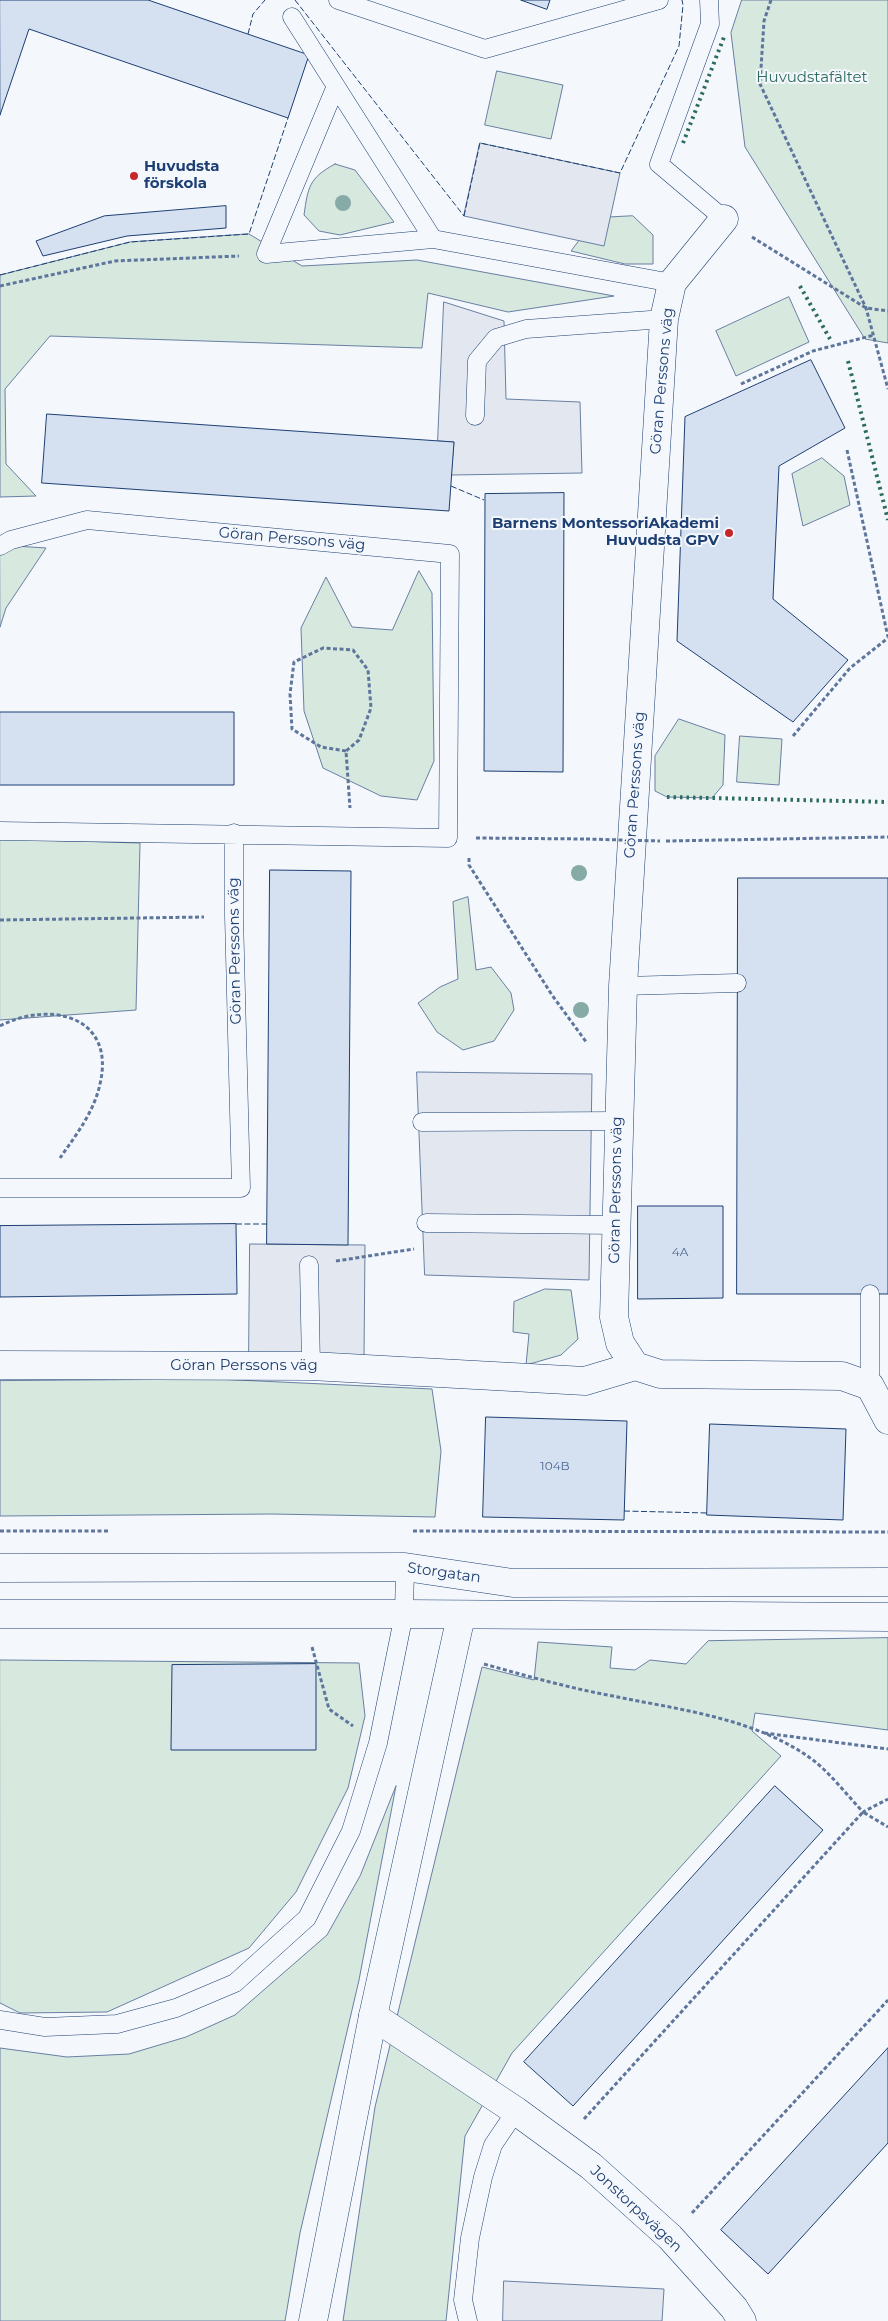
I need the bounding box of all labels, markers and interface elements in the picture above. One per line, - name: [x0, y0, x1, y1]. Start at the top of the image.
- park label: Huvudstafältet: [756, 69, 868, 87]
- place label: Huvudsta förskola: [144, 158, 220, 193]
- marker: Huvudsta förskola: [128, 170, 140, 182]
- street label: Göran Perssons väg: [647, 307, 677, 455]
- place label: Barnens MontessoriAkademi Huvudsta GPV: [492, 515, 719, 550]
- street label: Göran Perssons väg: [218, 524, 366, 554]
- marker: Barnens MontessoriAkademi Huvudsta GPV: [723, 527, 735, 539]
- street label: Göran Perssons väg: [621, 711, 649, 859]
- street label: Göran Perssons väg: [225, 877, 245, 1025]
- street label: Göran Perssons väg: [606, 1116, 626, 1264]
- house number: 4A: [672, 1245, 688, 1259]
- street label: Göran Perssons väg: [170, 1357, 318, 1375]
- house number: 104B: [540, 1459, 570, 1473]
- street label: Storgatan: [406, 1559, 482, 1587]
- street label: Jonstorpsvägen: [586, 2162, 686, 2256]

